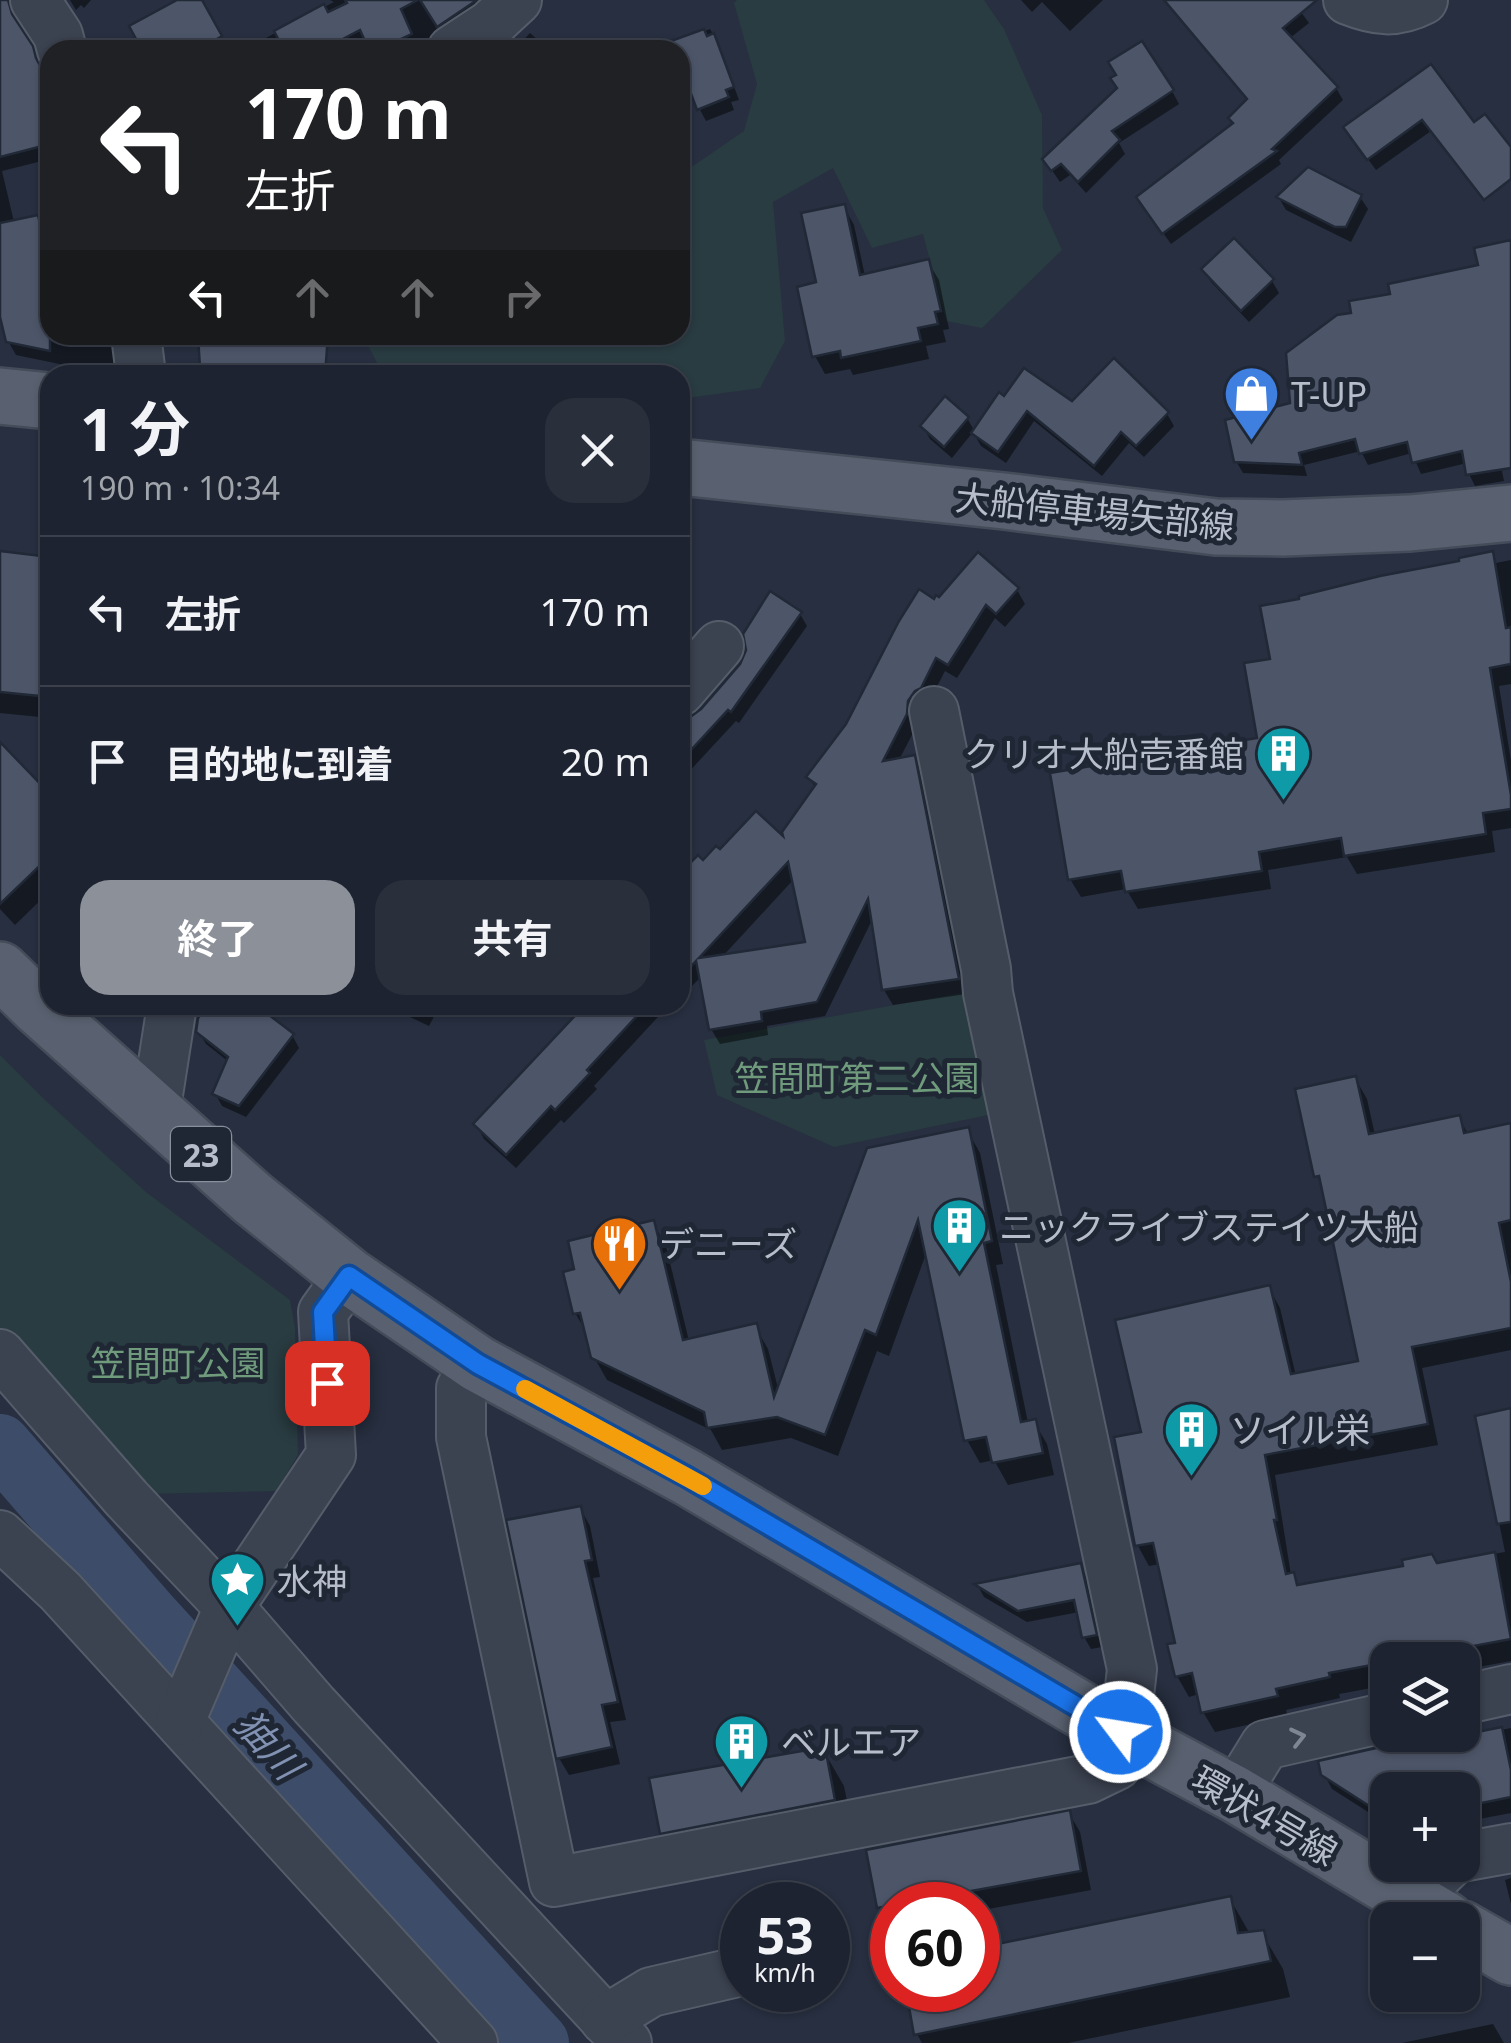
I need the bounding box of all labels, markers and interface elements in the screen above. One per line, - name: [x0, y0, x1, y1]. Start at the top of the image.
- text: 170 m: [245, 64, 452, 160]
- icon: left: [80, 80, 210, 210]
- text: 左折: [245, 159, 335, 220]
- icon: left: [180, 270, 235, 325]
- icon: ahead: [285, 270, 340, 325]
- icon: ahead: [390, 270, 445, 325]
- icon: right: [495, 270, 550, 325]
- shop icon: T-UP: [1222, 363, 1282, 442]
- place label: T-UP: [1291, 370, 1367, 417]
- text: 1 分: [80, 387, 190, 469]
- button: close: [545, 398, 650, 503]
- text: 190 m · 10:34: [80, 466, 280, 509]
- street label: 大船停車場矢部線: [953, 473, 1237, 549]
- icon: left: [80, 584, 135, 639]
- text: 170 m: [539, 585, 650, 637]
- text: 左折: [165, 587, 241, 639]
- building icon: クリオ大船壱番館: [1253, 723, 1313, 802]
- place label: クリオ大船壱番館: [964, 730, 1244, 777]
- icon: arrive: [80, 734, 135, 789]
- text: 20 m: [561, 735, 650, 787]
- text: 目的地に到着: [165, 737, 393, 789]
- button: 終了: [80, 880, 355, 995]
- button: 共有: [375, 880, 650, 995]
- park label: 笠間町第二公園: [734, 1054, 980, 1101]
- road number: 23: [171, 1127, 231, 1181]
- building icon: ニックライブステイツ大船: [930, 1196, 990, 1275]
- place label: ニックライブステイツ大船: [999, 1203, 1419, 1250]
- restaurant icon: デニーズ: [590, 1213, 650, 1292]
- place label: デニーズ: [659, 1220, 797, 1267]
- park label: 笠間町公園: [90, 1339, 266, 1386]
- pin: [285, 1341, 370, 1426]
- icon: arrive: [300, 1356, 355, 1411]
- building icon: ソイル栄: [1161, 1399, 1221, 1478]
- place label: ソイル栄: [1230, 1406, 1370, 1453]
- place icon: 水神: [208, 1550, 268, 1629]
- place label: 水神: [277, 1557, 347, 1604]
- map controls: [1370, 1642, 1480, 2012]
- button: layers: [1370, 1642, 1480, 1752]
- position arrow: [1068, 1680, 1172, 1784]
- water label: 㹨川: [224, 1698, 316, 1793]
- building icon: ベルエア: [712, 1711, 772, 1790]
- place label: ベルエア: [781, 1718, 921, 1765]
- one-way arrow: [1289, 1728, 1306, 1749]
- street label: 環状4号線: [1184, 1755, 1346, 1875]
- button: +: [1370, 1772, 1480, 1882]
- speed limit sign: 60: [870, 1882, 1000, 2012]
- text: 53: [756, 1901, 814, 1969]
- button: −: [1370, 1902, 1480, 2012]
- text: km/h: [754, 1955, 816, 1989]

